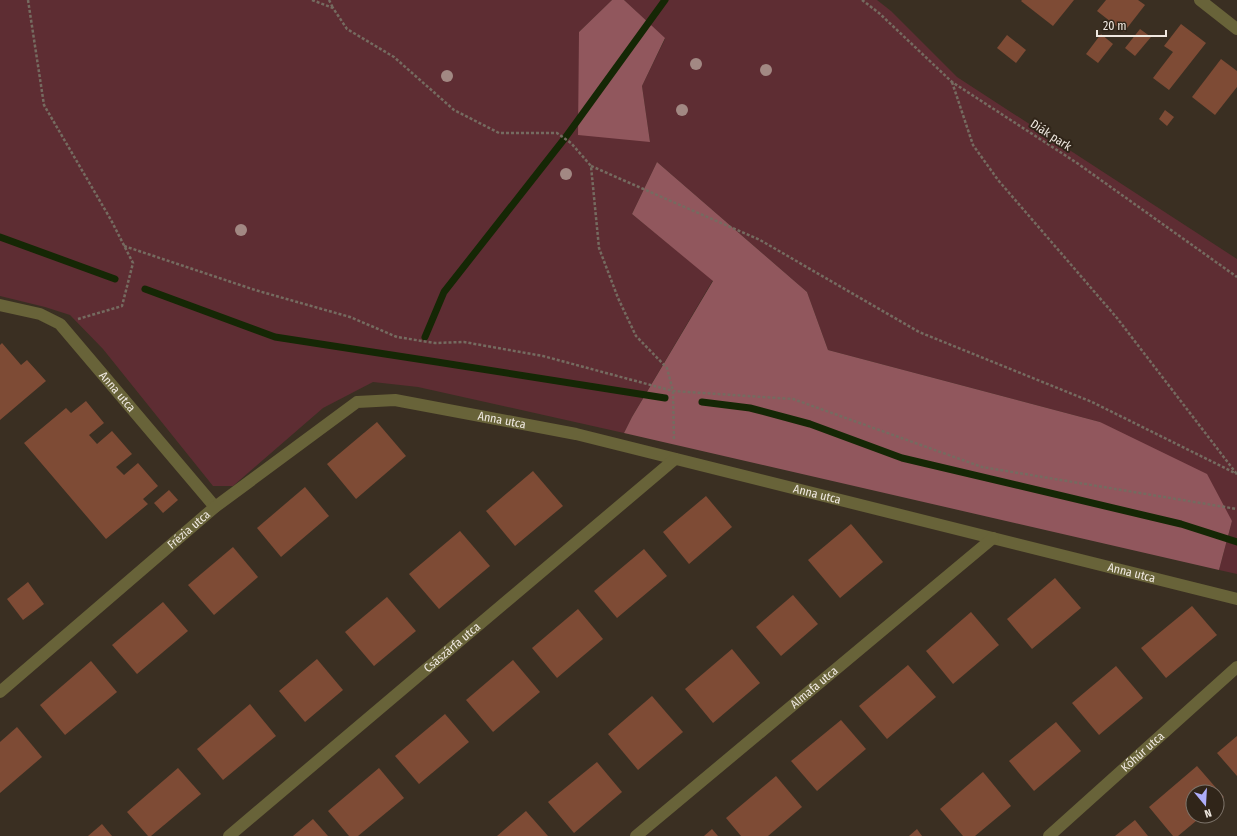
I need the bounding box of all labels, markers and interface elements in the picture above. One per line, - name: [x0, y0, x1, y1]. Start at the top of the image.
- scale bar: [1097, 12, 1166, 38]
- text: 20 m: [1103, 19, 1127, 33]
- street label: Diák park: [1028, 117, 1075, 154]
- street label: Anna utca: [96, 369, 138, 415]
- street label: Anna utca: [477, 409, 527, 431]
- street label: Anna utca: [792, 482, 843, 507]
- street label: Frézia utca: [164, 507, 213, 552]
- street label: Anna utca: [1106, 560, 1157, 585]
- street label: Császárfa utca: [421, 620, 483, 675]
- street label: Almafa utca: [787, 663, 841, 711]
- street label: Kőhúr utca: [1118, 729, 1167, 775]
- north arrow: [1185, 784, 1225, 824]
- text: N: [1203, 806, 1213, 820]

